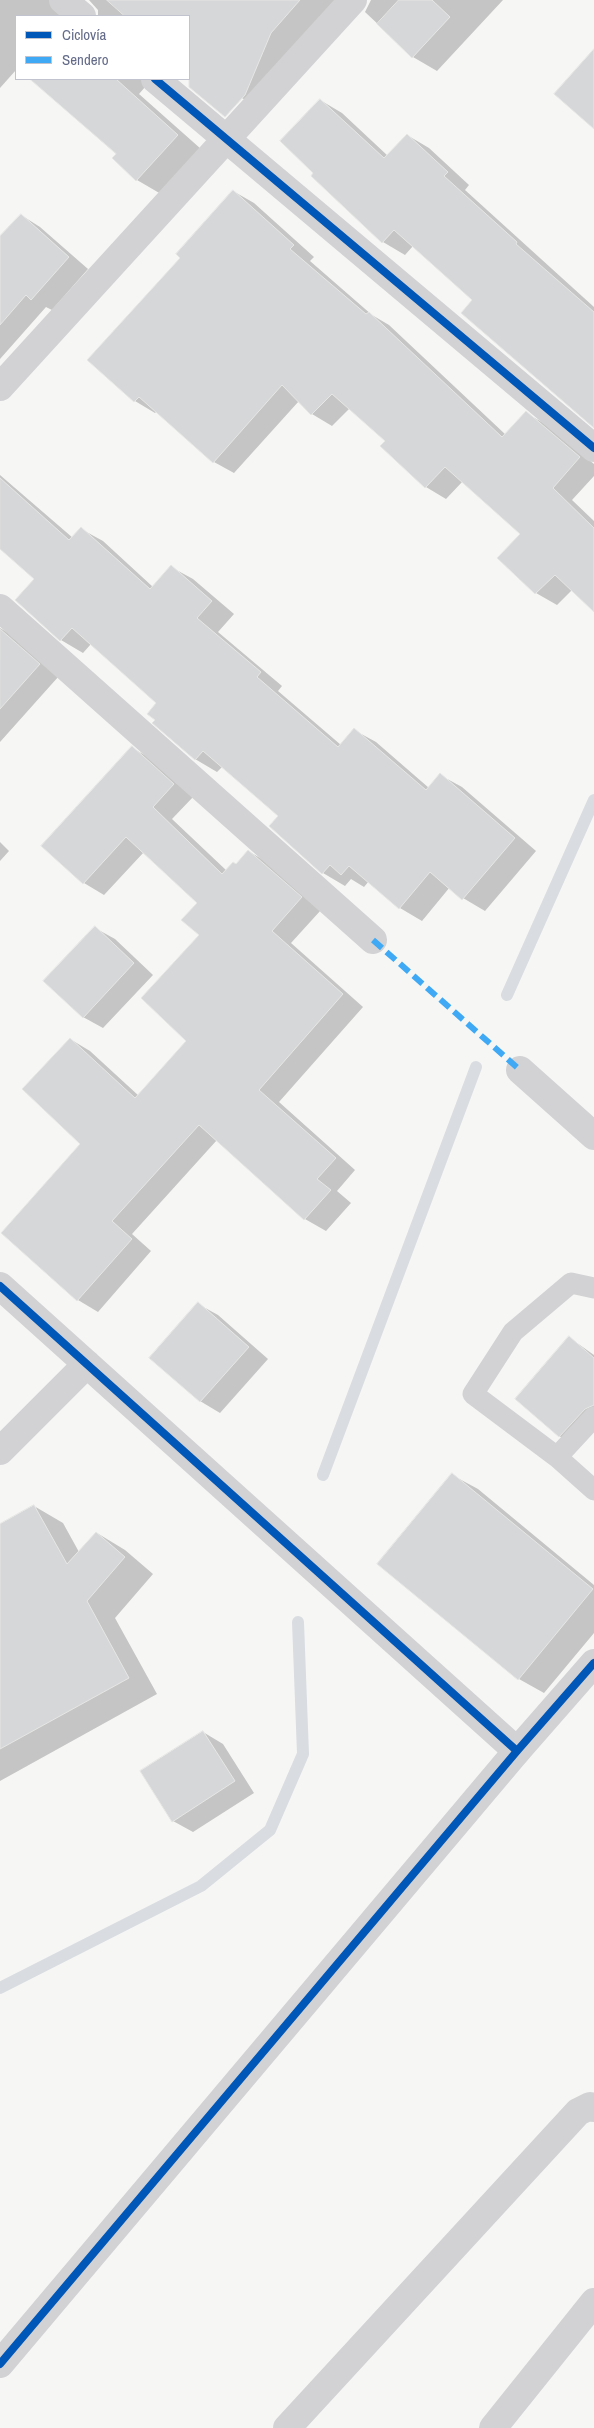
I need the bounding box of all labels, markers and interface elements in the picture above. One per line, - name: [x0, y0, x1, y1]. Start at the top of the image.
- legend: [15, 15, 190, 80]
- text: Ciclovía: [62, 24, 106, 45]
- text: Sendero: [62, 49, 109, 70]

